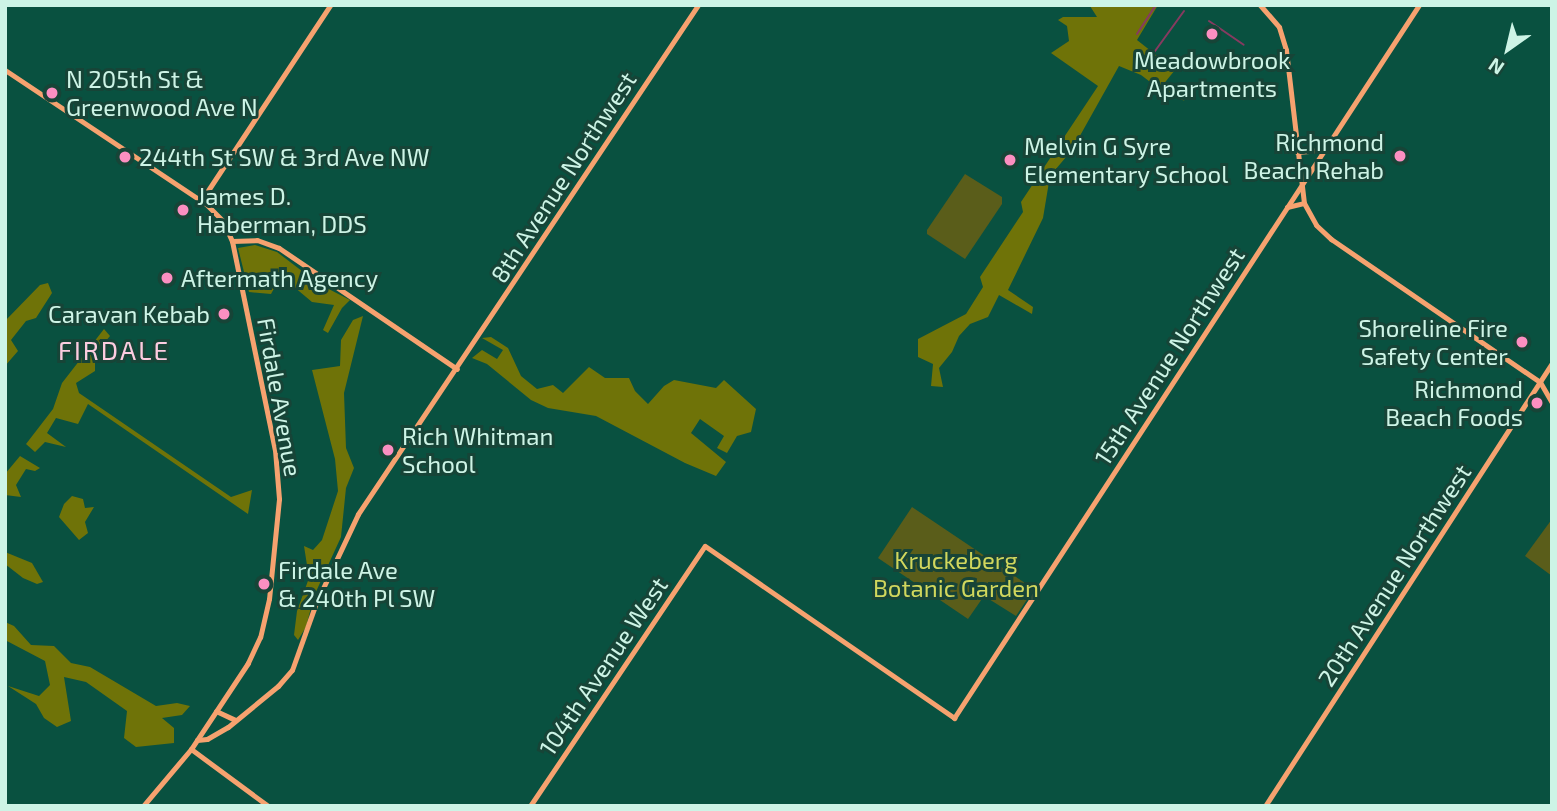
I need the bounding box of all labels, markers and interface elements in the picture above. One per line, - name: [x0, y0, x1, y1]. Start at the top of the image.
- north arrow: [1473, 14, 1543, 84]
- marker: Meadowbrook Apartments: [1204, 26, 1220, 42]
- place label: Meadowbrook Apartments: [1134, 46, 1290, 102]
- text: N: [1484, 53, 1508, 80]
- place label: N 205th St & Greenwood Ave N: [66, 65, 258, 121]
- street label: 8th Avenue Northwest: [484, 66, 642, 288]
- marker: N 205th St & Greenwood Ave N: [44, 85, 60, 101]
- place label: Richmond Beach Rehab: [1244, 128, 1384, 184]
- place label: Melvin G Syre Elementary School: [1024, 132, 1229, 188]
- place label: 244th St SW & 3rd Ave NW: [139, 143, 430, 171]
- marker: Richmond Beach Rehab: [1390, 146, 1410, 166]
- marker: 244th St SW & 3rd Ave NW: [117, 149, 133, 165]
- marker: Melvin G Syre Elementary School: [1002, 152, 1018, 168]
- place label: James D. Haberman, DDS: [197, 182, 367, 238]
- marker: James D. Haberman, DDS: [175, 202, 191, 218]
- street label: 15th Avenue Northwest: [1088, 242, 1250, 470]
- place label: Aftermath Agency: [181, 264, 379, 292]
- marker: Aftermath Agency: [159, 270, 175, 286]
- place label: Caravan Kebab: [48, 300, 210, 328]
- marker: Caravan Kebab: [216, 306, 232, 322]
- place label: Shoreline Fire Safety Center: [1358, 314, 1508, 370]
- street label: Firdale Avenue: [252, 315, 308, 479]
- district label: FIRDALE: [59, 334, 169, 366]
- marker: Shoreline Fire Safety Center: [1514, 334, 1530, 350]
- place label: Richmond Beach Foods: [1385, 375, 1523, 431]
- marker: Richmond Beach Foods: [1529, 395, 1545, 411]
- place label: Rich Whitman School: [402, 422, 554, 478]
- marker: Rich Whitman School: [380, 442, 396, 458]
- street label: 20th Avenue Northwest: [1311, 458, 1477, 692]
- park label: Kruckeberg Botanic Garden: [873, 546, 1039, 602]
- place label: Firdale Ave & 240th Pl SW: [278, 556, 436, 612]
- street label: 104th Avenue West: [532, 571, 674, 761]
- marker: Firdale Ave & 240th Pl SW: [256, 576, 272, 592]

